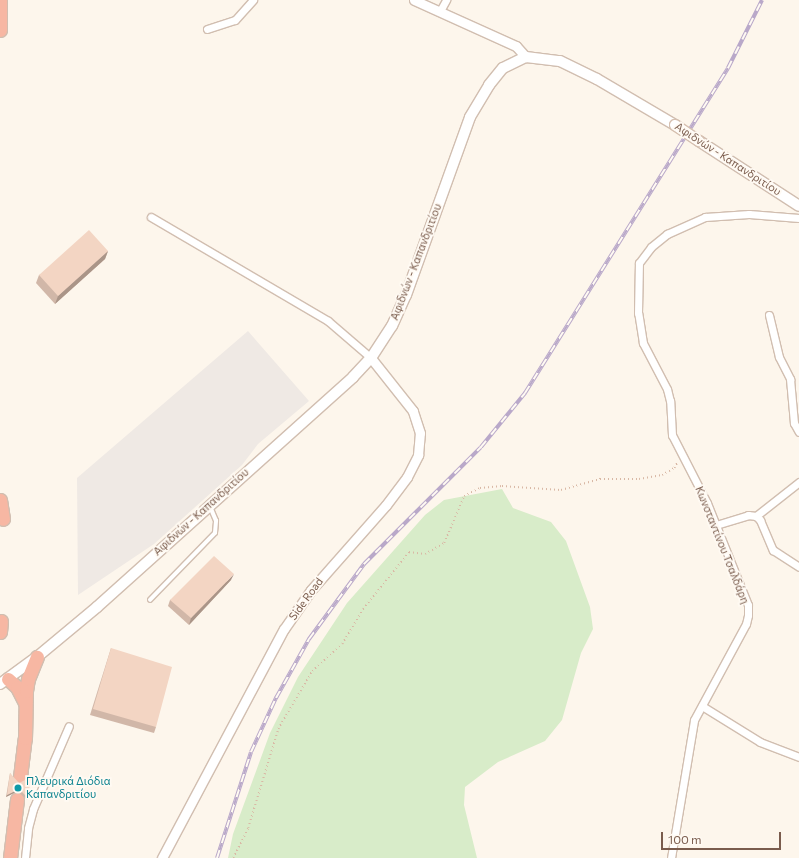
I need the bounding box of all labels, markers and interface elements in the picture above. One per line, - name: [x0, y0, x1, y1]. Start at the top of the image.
- street label: Αφιδνών - Καπανδριτίου: [672, 120, 784, 198]
- street label: Αφιδνών - Καπανδριτίου: [388, 202, 444, 322]
- street label: Αφιδνών - Καπανδριτίου: [151, 466, 251, 558]
- street label: Κωνσταντίνου Τσαλδάρη: [692, 484, 752, 606]
- street label: Side Road: [286, 575, 326, 623]
- place label: Πλευρικά Διόδια Καπανδριτίου: [26, 775, 110, 801]
- marker: Πλευρικά Διόδια Καπανδριτίου: [13, 783, 23, 793]
- scale bar: [663, 824, 783, 850]
- text: 100 m: [668, 832, 702, 846]

